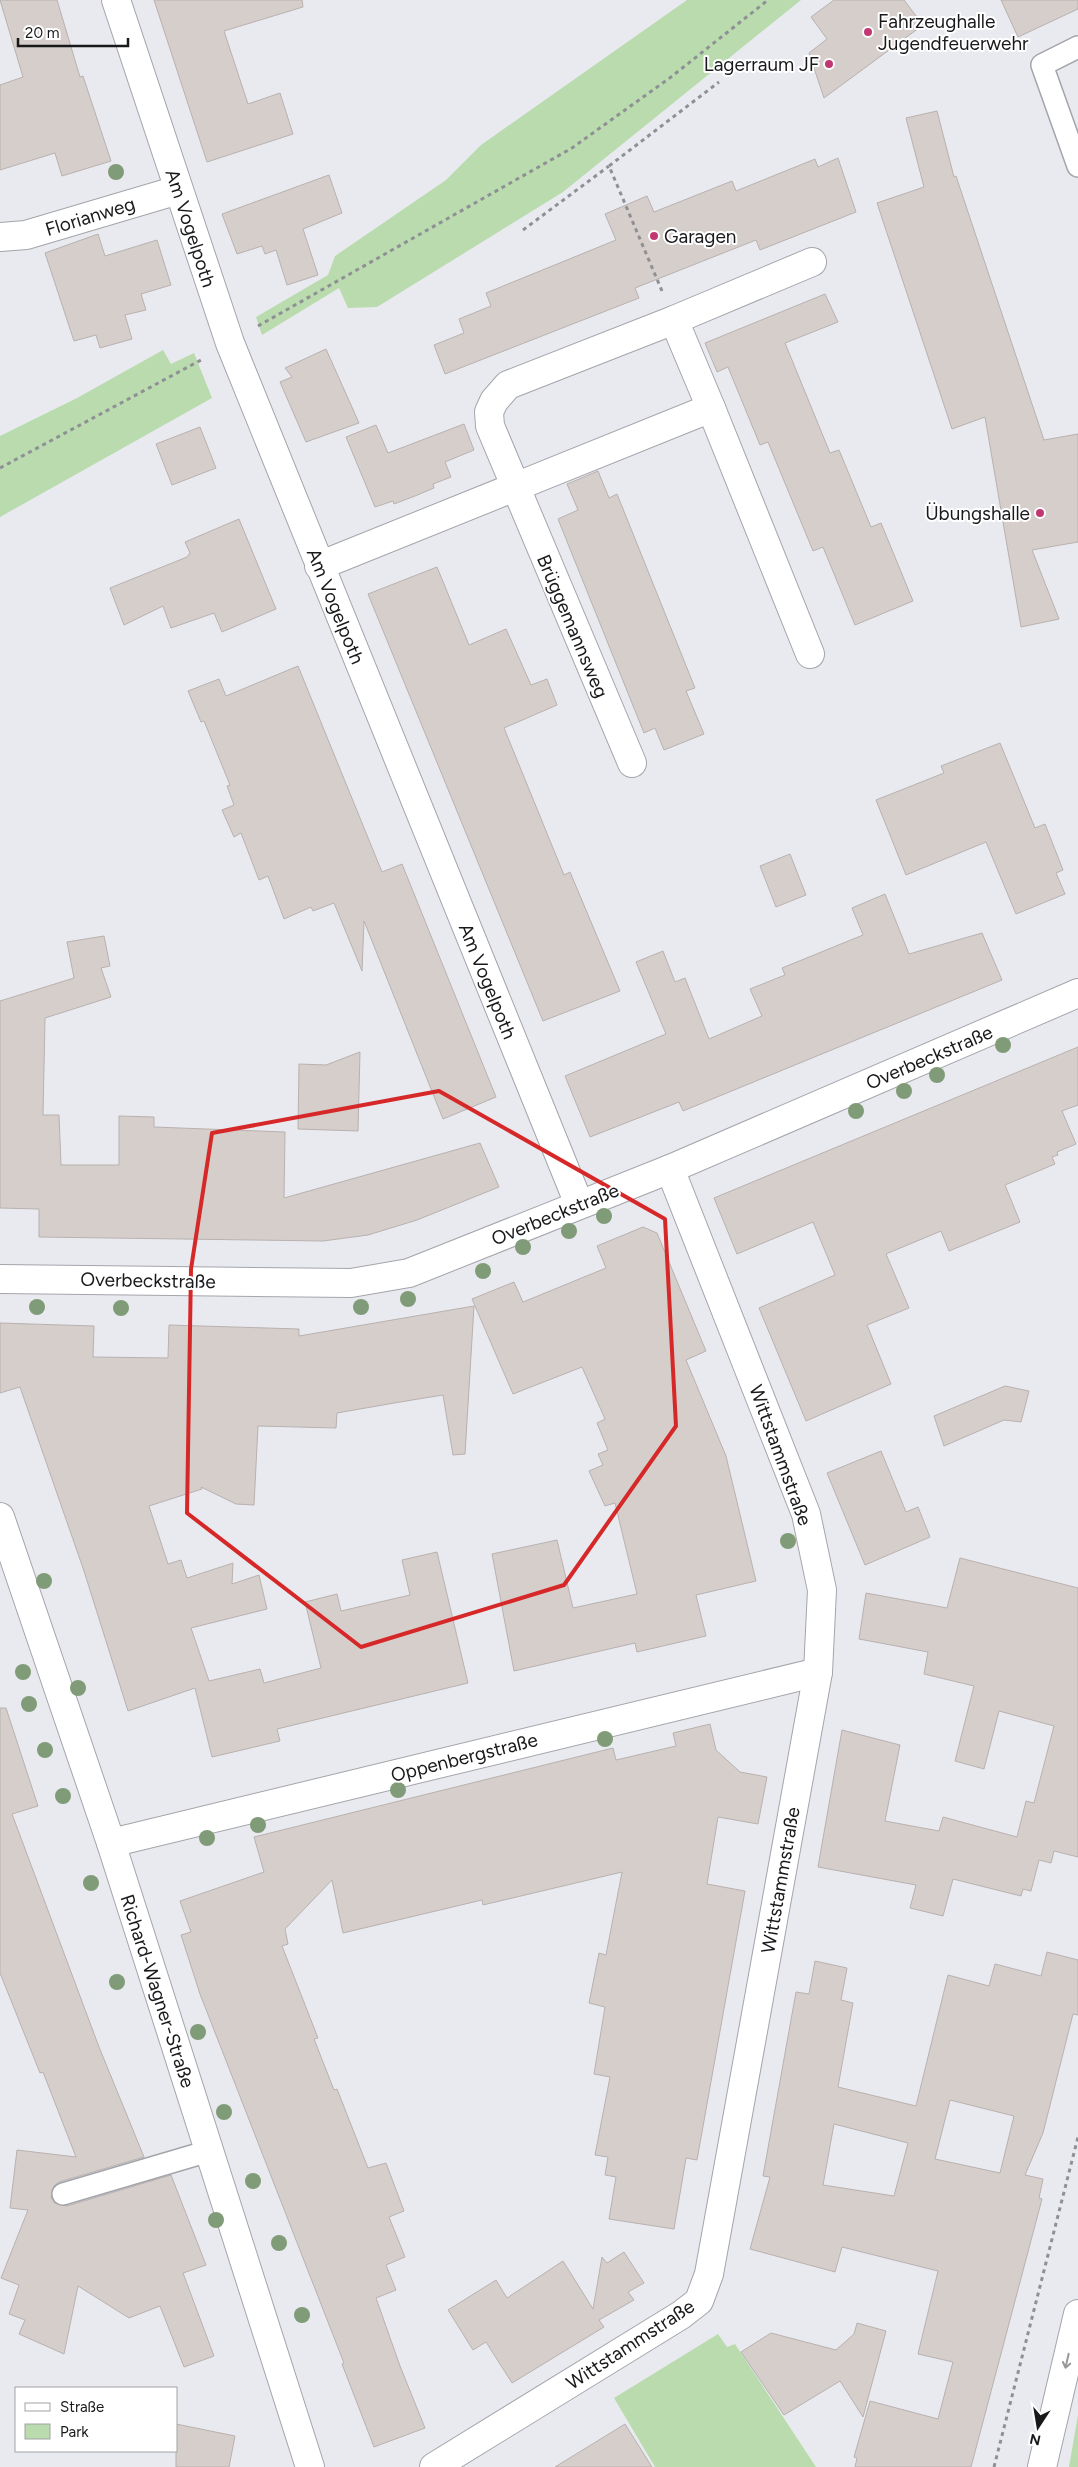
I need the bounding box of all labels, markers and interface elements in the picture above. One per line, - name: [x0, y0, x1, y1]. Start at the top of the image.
- place label: Fahrzeughalle Jugendfeuerwehr: [878, 10, 1029, 55]
- scale bar: [18, 15, 128, 47]
- text: 20 m: [25, 24, 59, 42]
- marker: Fahrzeughalle Jugendfeuerwehr: [862, 26, 874, 38]
- place label: Lagerraum JF: [704, 53, 819, 76]
- marker: Lagerraum JF: [823, 58, 835, 70]
- street label: Am Vogelpoth: [161, 166, 220, 290]
- street label: Florianweg: [42, 192, 138, 241]
- place label: Garagen: [664, 225, 736, 248]
- marker: Garagen: [648, 230, 660, 242]
- place label: Übungshalle: [925, 502, 1030, 525]
- marker: Übungshalle: [1034, 507, 1046, 519]
- street label: Am Vogelpoth: [302, 545, 369, 667]
- street label: Brüggemannsweg: [532, 551, 613, 701]
- street label: Am Vogelpoth: [454, 920, 521, 1042]
- street label: Overbeckstraße: [862, 1020, 996, 1095]
- street label: Overbeckstraße: [488, 1178, 622, 1250]
- street label: Overbeckstraße: [80, 1268, 216, 1293]
- street label: Wittstammstraße: [744, 1382, 817, 1529]
- street label: Oppenbergstraße: [388, 1728, 540, 1787]
- street label: Wittstammstraße: [756, 1805, 805, 1955]
- street label: Richard-Wagner-Straße: [115, 1892, 200, 2091]
- street label: Wittstammstraße: [562, 2294, 699, 2394]
- one-way arrow: [1062, 2353, 1071, 2369]
- legend: [15, 2387, 178, 2452]
- text: Straße: [60, 2398, 104, 2416]
- north arrow: [1013, 2402, 1063, 2452]
- text: Park: [60, 2423, 89, 2441]
- text: N: [1028, 2430, 1042, 2449]

